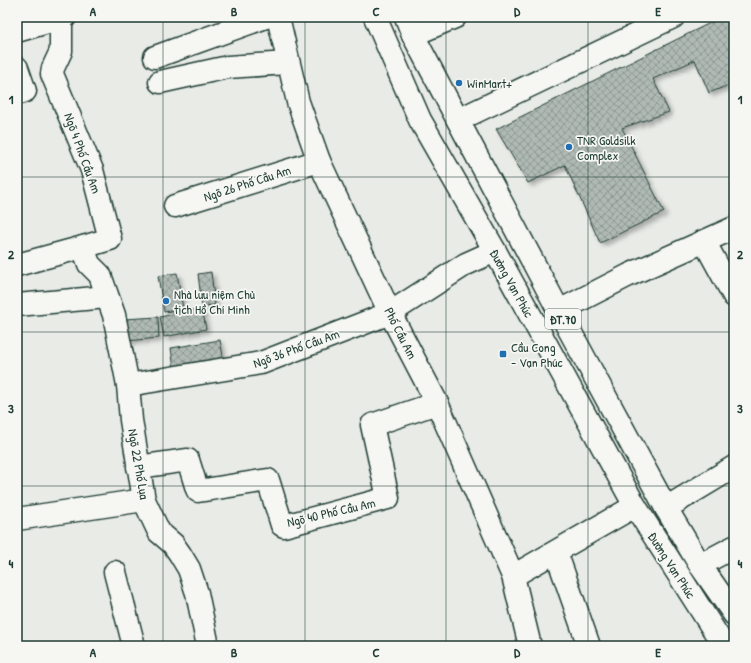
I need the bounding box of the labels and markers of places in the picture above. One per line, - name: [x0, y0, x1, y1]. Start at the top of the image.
- place label: WinMart+: [467, 74, 512, 92]
- marker: WinMart+: [454, 78, 464, 88]
- place label: TNR Goldsilk Complex: [577, 131, 636, 164]
- marker: TNR Goldsilk Complex: [564, 142, 574, 152]
- place label: Nhà lưu niệm Chủ tịch Hồ Chí Minh: [174, 285, 255, 318]
- marker: Nhà lưu niệm Chủ tịch Hồ Chí Minh: [161, 296, 171, 306]
- place label: Cầu Cong - Vạn Phúc: [511, 338, 562, 371]
- marker: Cầu Cong - Vạn Phúc: [498, 349, 508, 359]

